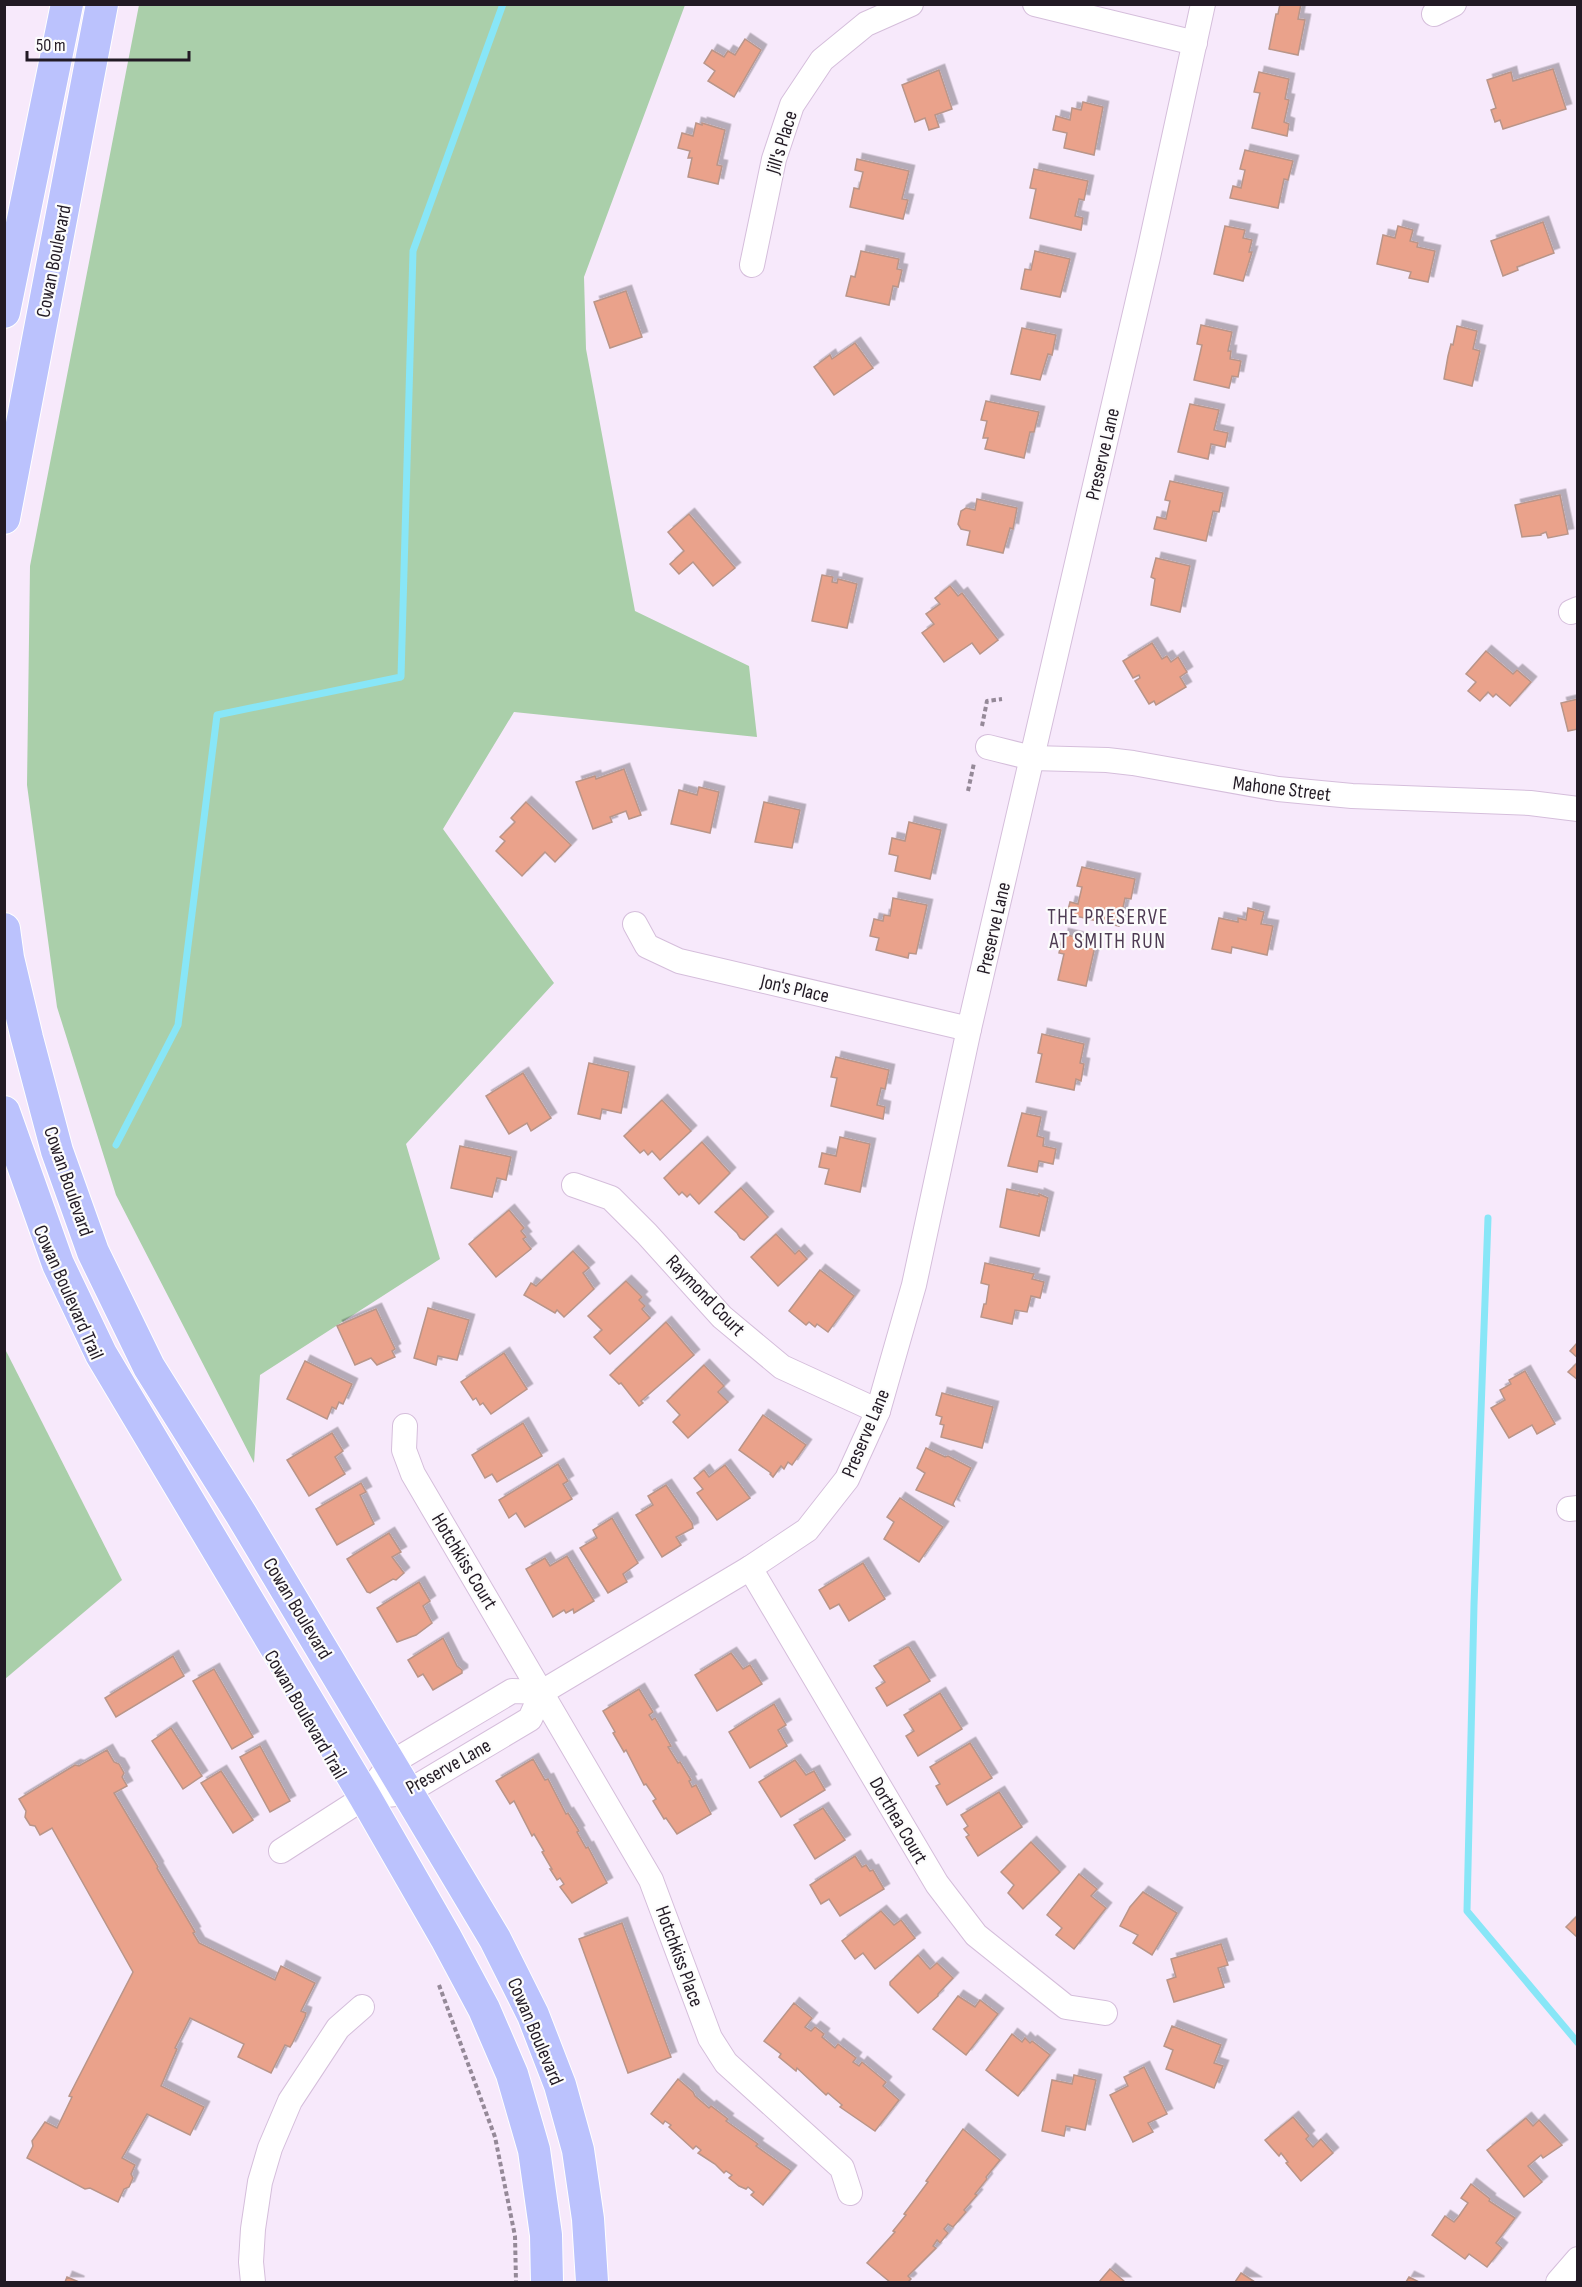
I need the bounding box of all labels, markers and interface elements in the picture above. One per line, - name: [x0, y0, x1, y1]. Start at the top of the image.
- scale bar: [27, 24, 189, 62]
- text: 50 m: [36, 35, 66, 56]
- street label: Jill's Place: [761, 108, 803, 178]
- street label: Cowan Boulevard: [31, 203, 77, 320]
- street label: Preserve Lane: [1081, 406, 1125, 502]
- street label: Mahone Street: [1232, 771, 1332, 807]
- street label: Preserve Lane: [972, 880, 1016, 976]
- district label: THE PRESERVE AT SMITH RUN: [1047, 905, 1169, 954]
- street label: Jon's Place: [757, 969, 831, 1008]
- street label: Cowan Boulevard: [38, 1123, 98, 1239]
- street label: Cowan Boulevard Trail: [28, 1221, 108, 1363]
- street label: Raymond Court: [661, 1250, 750, 1341]
- street label: Preserve Lane: [837, 1386, 895, 1481]
- street label: Hotchkiss Court: [426, 1509, 502, 1614]
- street label: Cowan Boulevard: [257, 1553, 337, 1664]
- street label: Cowan Boulevard Trail: [259, 1646, 352, 1783]
- street label: Preserve Lane: [402, 1734, 495, 1800]
- street label: Dorthea Court: [864, 1773, 933, 1868]
- street label: Hotchkiss Place: [650, 1903, 708, 2010]
- street label: Cowan Boulevard: [502, 1974, 568, 2089]

